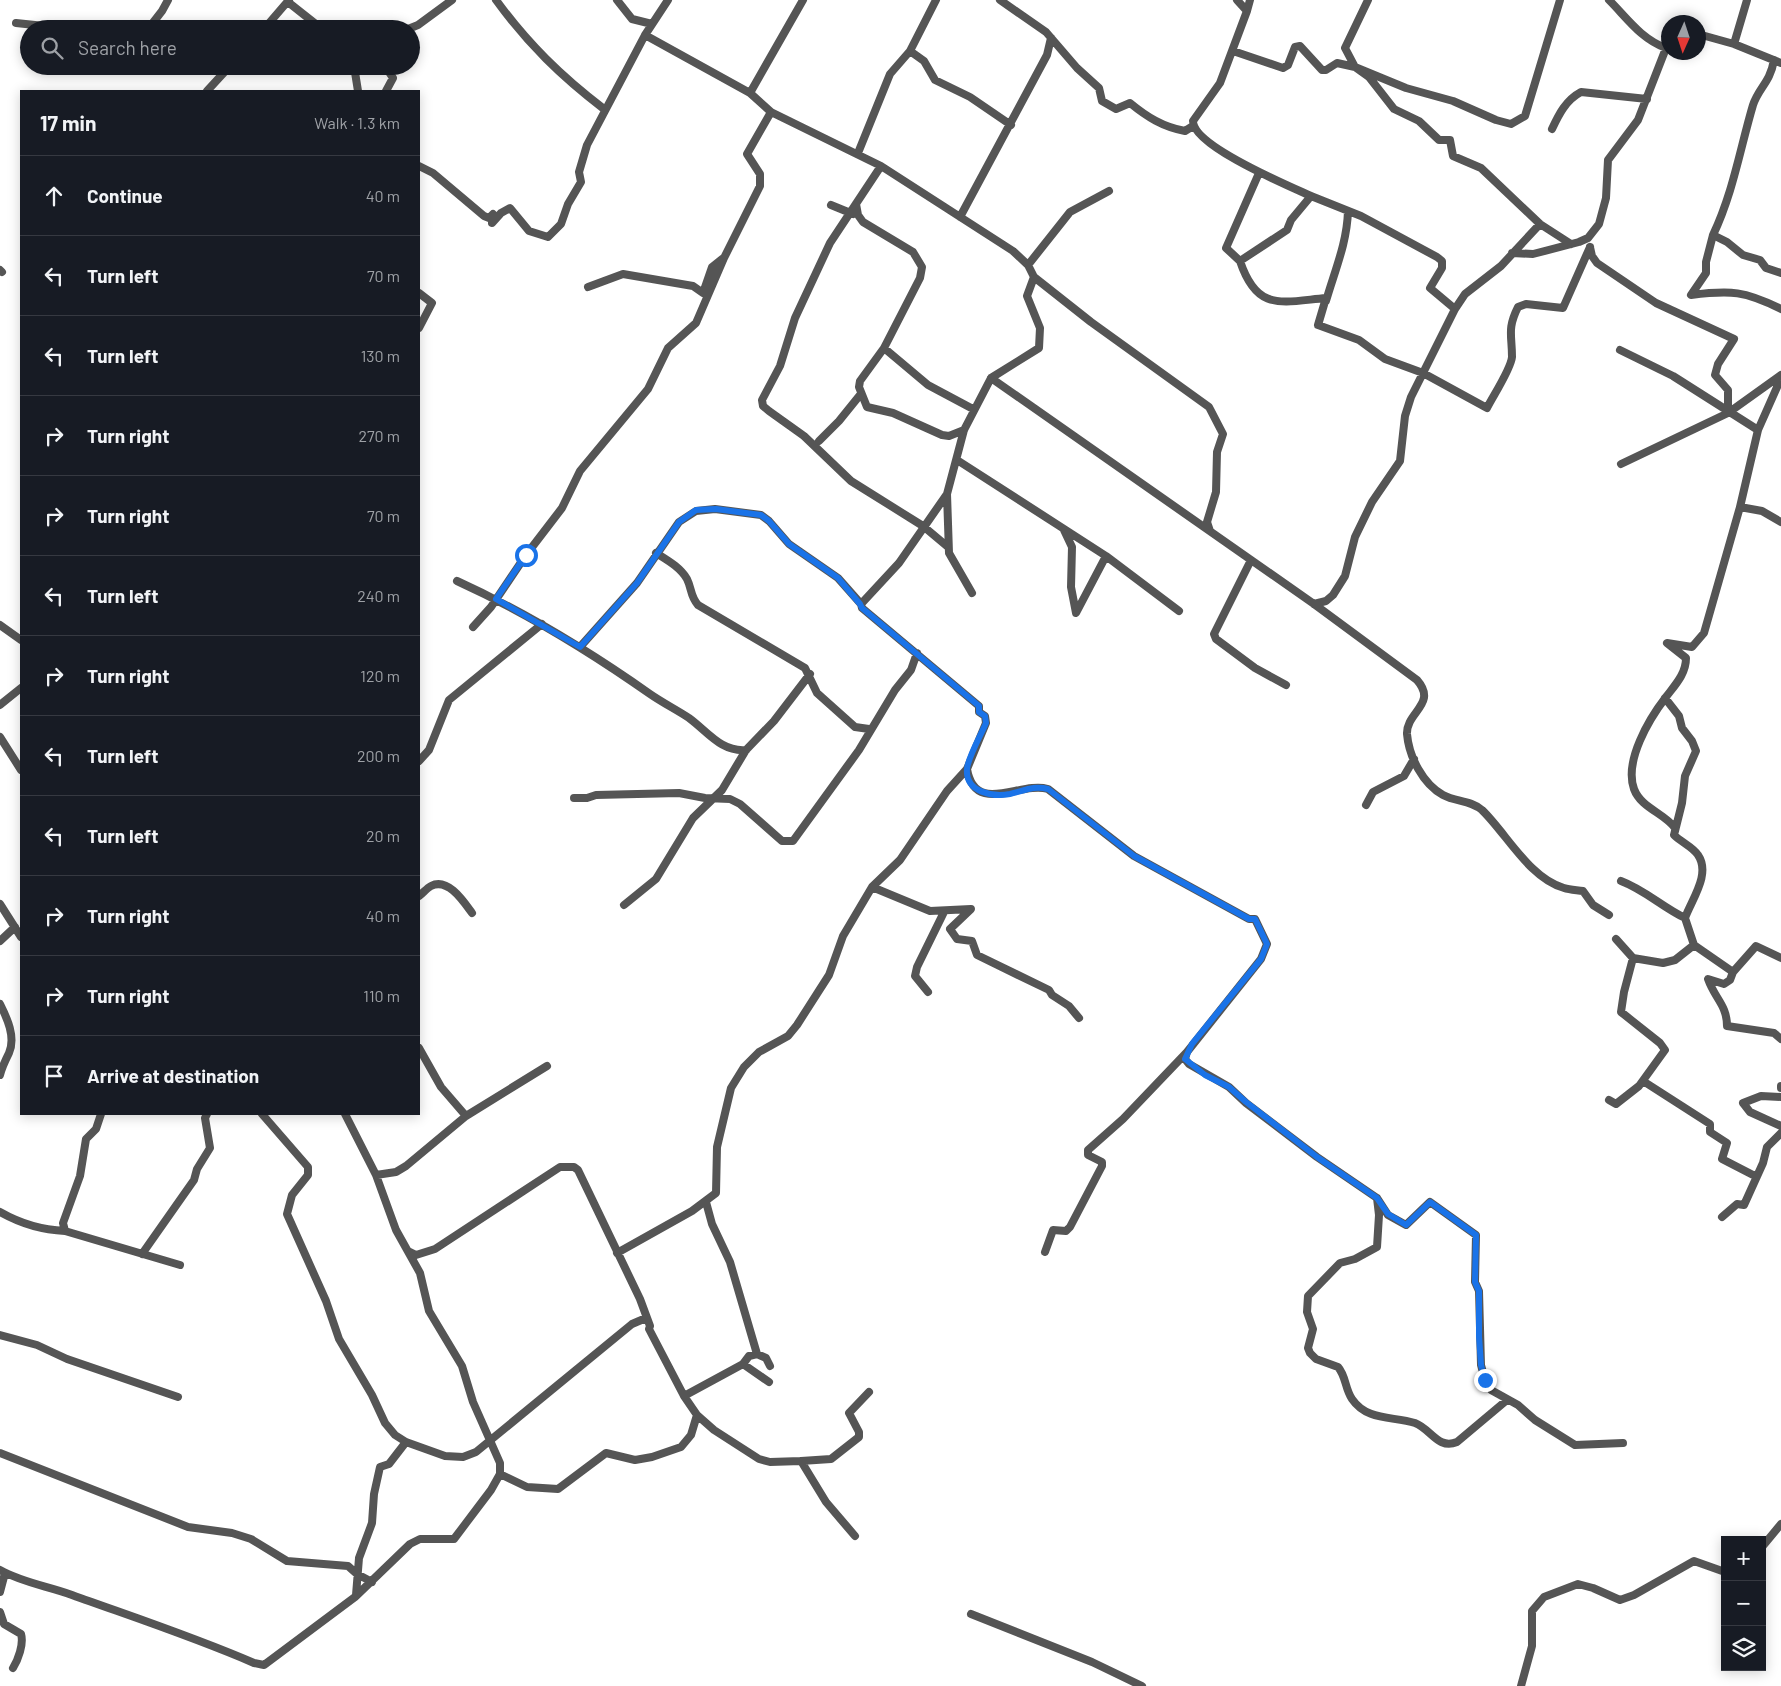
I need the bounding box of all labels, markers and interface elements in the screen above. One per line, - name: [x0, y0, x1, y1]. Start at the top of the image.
- north arrow: [1661, 15, 1706, 60]
- search box: [20, 20, 420, 75]
- icon: search: [38, 34, 66, 62]
- text: Search here: [78, 36, 177, 59]
- text: 17 min: [40, 110, 96, 135]
- text: Walk · 1.3 km: [314, 113, 400, 132]
- icon: ahead: [40, 182, 68, 210]
- text: Continue: [87, 184, 163, 207]
- text: 40 m: [366, 186, 400, 205]
- icon: left: [40, 262, 68, 290]
- text: Turn left: [87, 264, 158, 287]
- text: 70 m: [367, 266, 400, 285]
- icon: left: [40, 342, 68, 370]
- text: Turn left: [87, 344, 158, 367]
- text: 130 m: [361, 346, 400, 365]
- icon: right: [40, 422, 68, 450]
- text: Turn right: [87, 424, 169, 447]
- text: 270 m: [358, 426, 400, 445]
- icon: right: [40, 502, 68, 530]
- text: Turn right: [87, 504, 169, 527]
- text: 70 m: [367, 506, 400, 525]
- route start: [515, 544, 538, 567]
- icon: left: [40, 582, 68, 610]
- text: Turn left: [87, 584, 158, 607]
- text: 240 m: [357, 586, 400, 605]
- icon: right: [40, 662, 68, 690]
- text: Turn right: [87, 664, 169, 687]
- text: 120 m: [360, 666, 400, 685]
- icon: left: [40, 742, 68, 770]
- text: Turn left: [87, 744, 158, 767]
- text: 200 m: [357, 746, 400, 765]
- icon: left: [40, 822, 68, 850]
- text: Turn left: [87, 824, 158, 847]
- text: 20 m: [366, 826, 400, 845]
- icon: right: [40, 902, 68, 930]
- text: Turn right: [87, 904, 169, 927]
- text: 40 m: [366, 906, 400, 925]
- icon: right: [40, 982, 68, 1010]
- text: Turn right: [87, 984, 169, 1007]
- text: 110 m: [363, 986, 400, 1005]
- icon: arrive: [40, 1062, 68, 1090]
- text: Arrive at destination: [87, 1064, 259, 1087]
- route end: [1474, 1369, 1497, 1392]
- map controls: [1721, 1536, 1766, 1671]
- button: +: [1721, 1536, 1766, 1581]
- button: −: [1721, 1581, 1766, 1626]
- button: layers: [1721, 1626, 1766, 1671]

